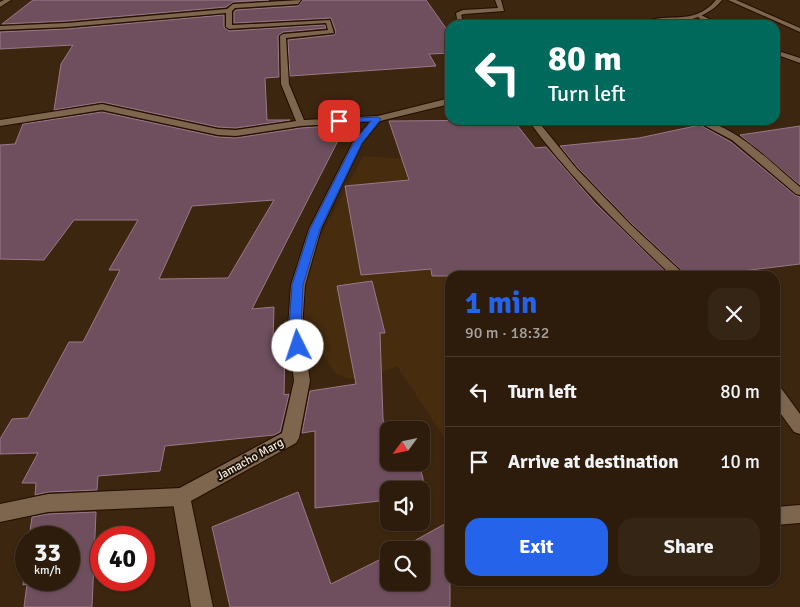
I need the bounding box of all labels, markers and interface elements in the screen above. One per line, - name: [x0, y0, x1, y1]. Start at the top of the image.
- text: 80 m: [548, 37, 622, 80]
- icon: left: [465, 40, 530, 105]
- text: Turn left: [548, 80, 626, 107]
- pin: [318, 100, 360, 142]
- icon: arrive: [325, 107, 353, 135]
- text: 1 min: [465, 285, 537, 322]
- button: close: [708, 288, 760, 340]
- position arrow: [271, 319, 323, 371]
- text: 90 m · 18:32: [465, 323, 549, 343]
- icon: left: [465, 378, 493, 406]
- text: Turn left: [508, 380, 577, 404]
- text: 80 m: [720, 380, 760, 404]
- north arrow: [380, 421, 430, 471]
- map controls: [380, 421, 430, 591]
- street label: Jamacho Marg: [214, 435, 286, 484]
- icon: arrive: [465, 448, 493, 476]
- text: Arrive at destination: [508, 450, 679, 474]
- text: 10 m: [720, 450, 760, 474]
- button: sound: [380, 481, 430, 531]
- button: Exit: [465, 518, 608, 576]
- button: Share: [618, 518, 760, 576]
- speed limit sign: 40: [90, 526, 155, 591]
- text: 33: [34, 537, 61, 568]
- button: search: [380, 541, 430, 591]
- text: km/h: [34, 563, 61, 578]

